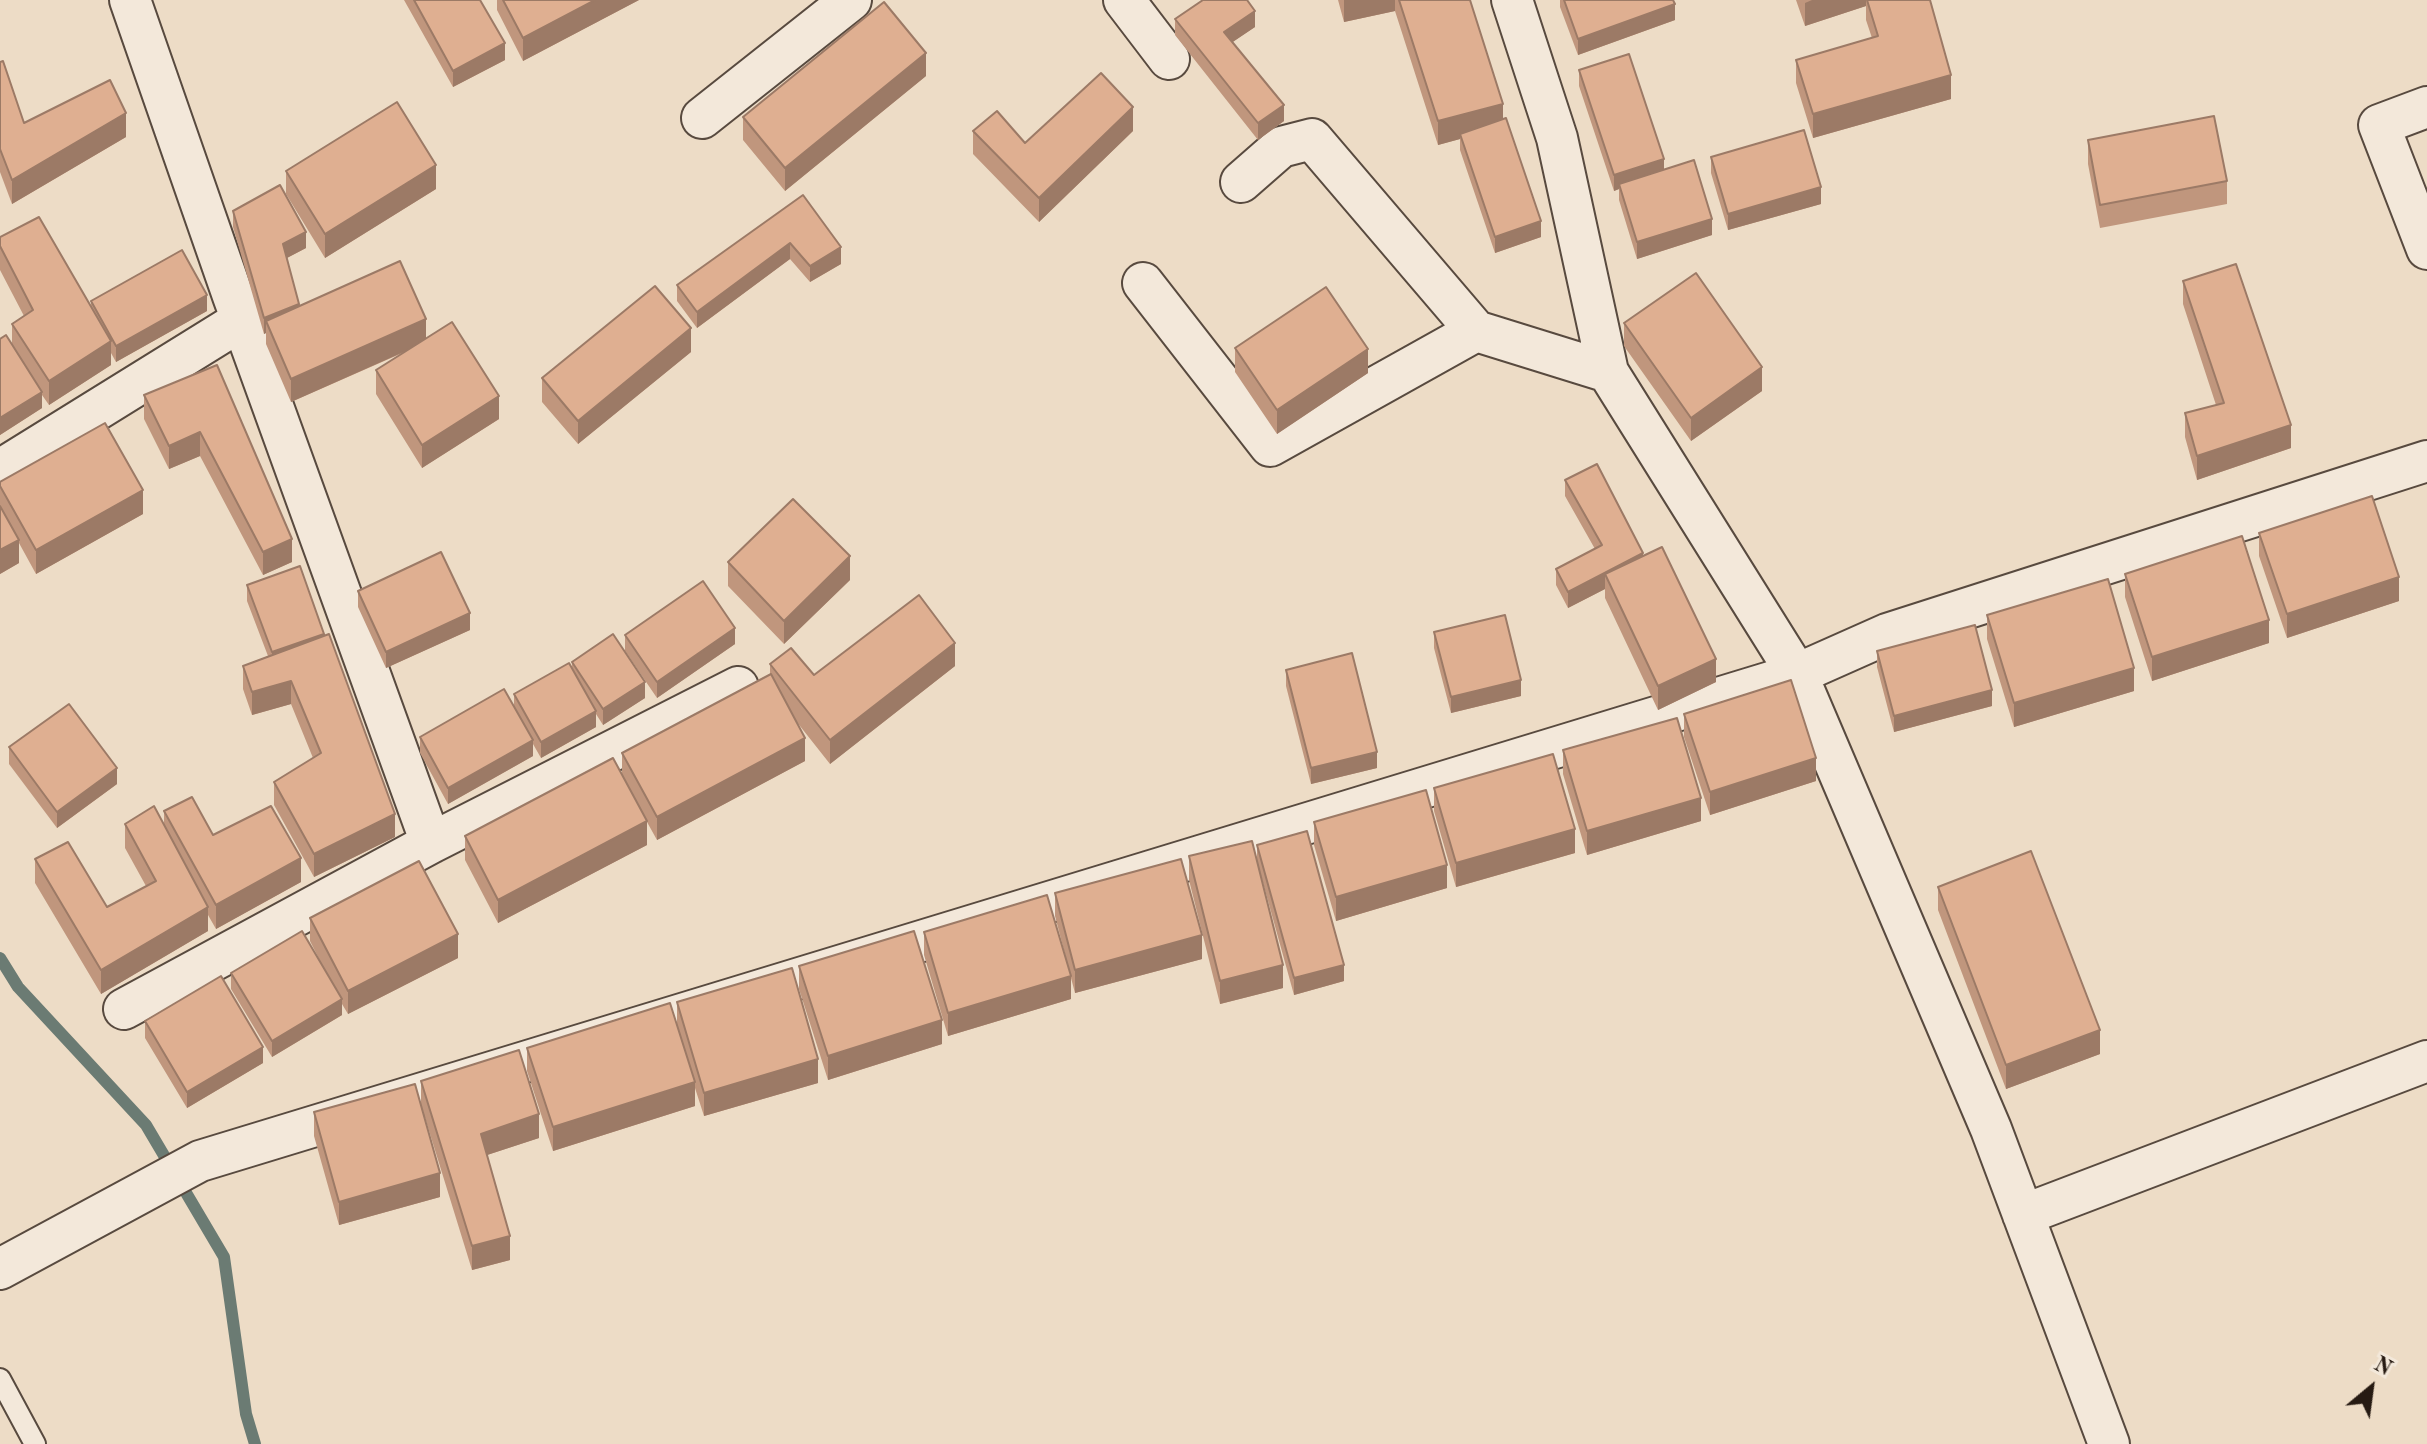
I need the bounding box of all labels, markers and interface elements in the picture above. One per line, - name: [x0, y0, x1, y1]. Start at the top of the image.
- north arrow: [2331, 1348, 2411, 1428]
- text: N: [2370, 1353, 2395, 1381]

